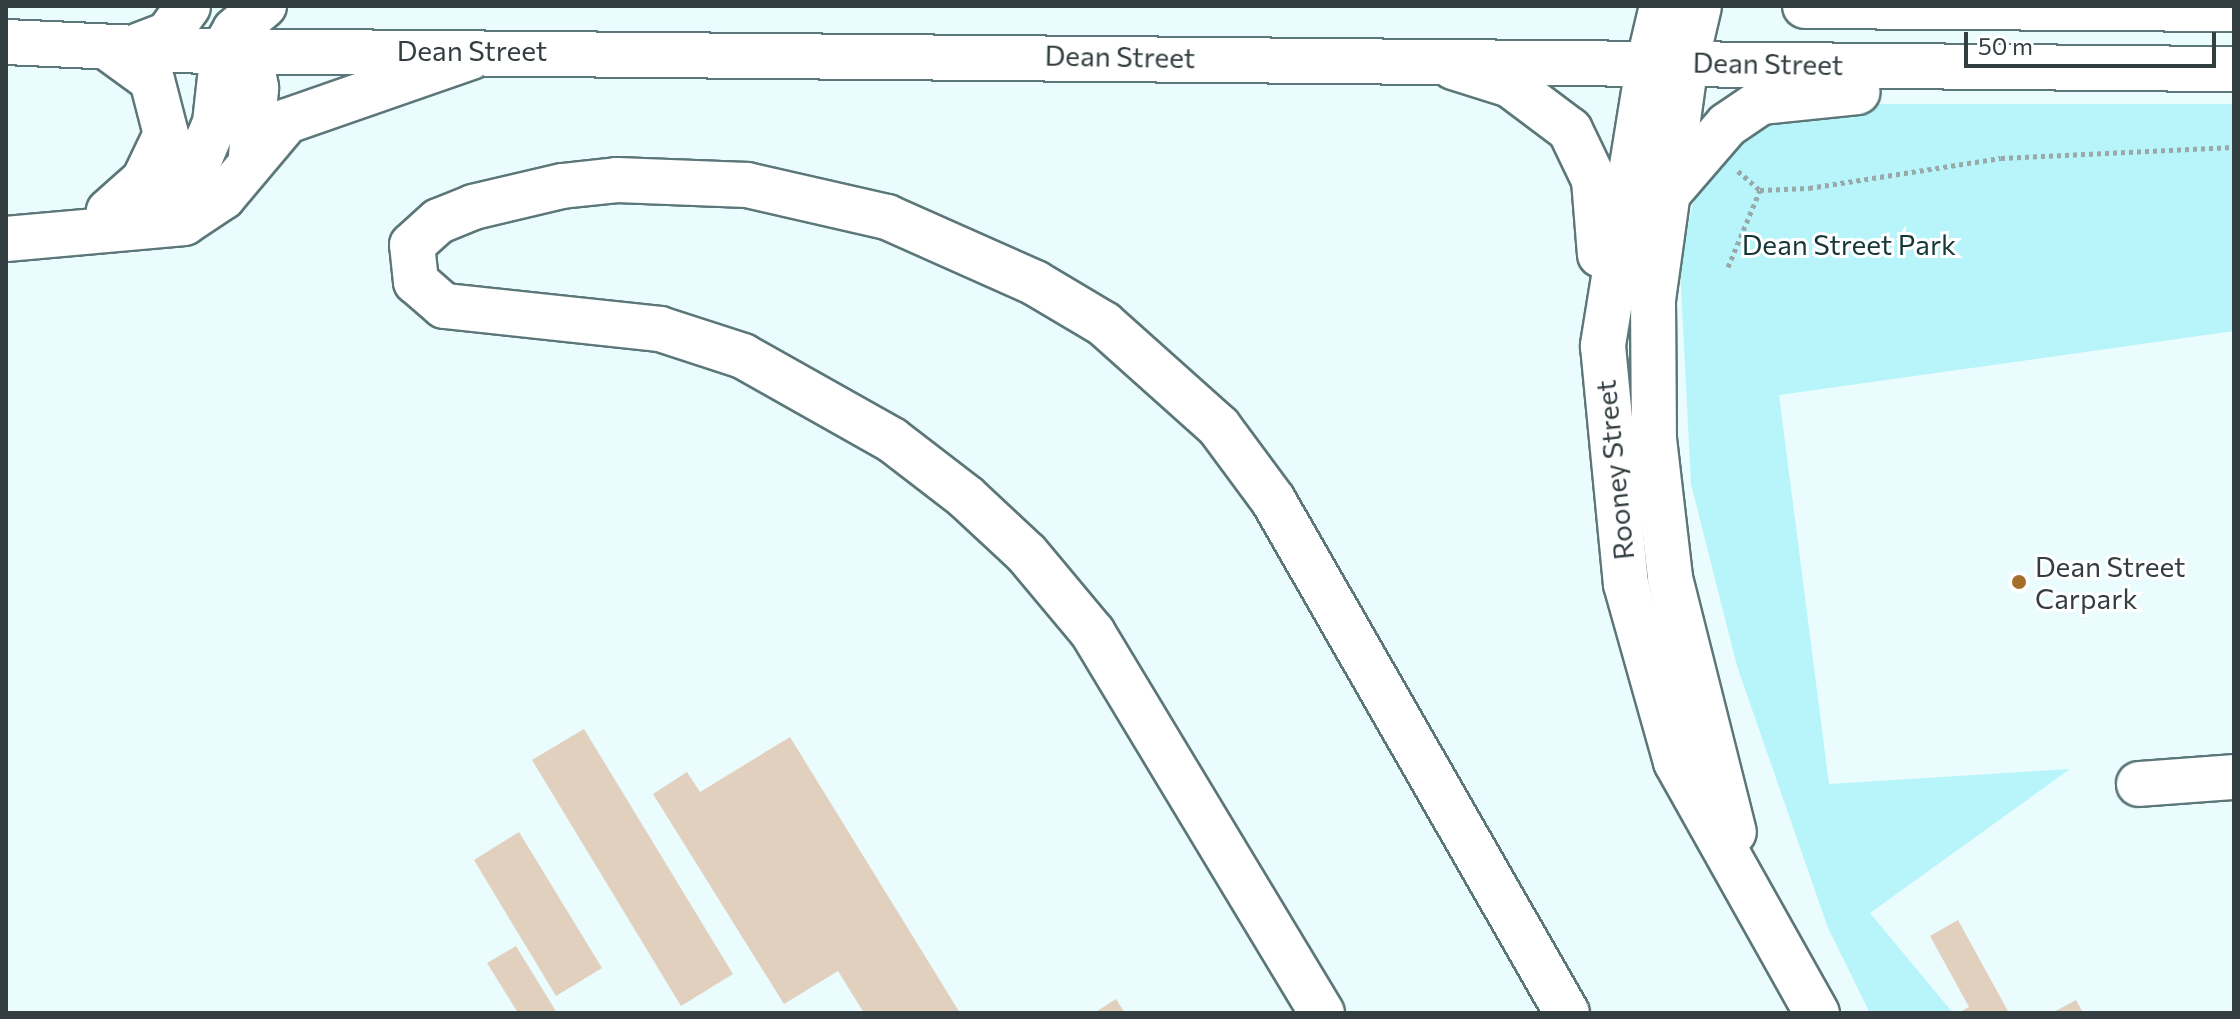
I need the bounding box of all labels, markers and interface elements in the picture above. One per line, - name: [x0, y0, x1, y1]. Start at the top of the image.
- scale bar: [1968, 16, 2220, 66]
- text: 50 m: [1978, 31, 2033, 60]
- street label: Dean Street: [397, 33, 547, 67]
- street label: Dean Street: [1044, 38, 1196, 74]
- street label: Dean Street: [1692, 45, 1844, 81]
- park label: Dean Street Park: [1742, 227, 1956, 261]
- street label: Rooney Street: [1588, 378, 1640, 562]
- place label: Dean Street Carpark: [2035, 549, 2186, 615]
- marker: Dean Street Carpark: [2010, 573, 2028, 591]

